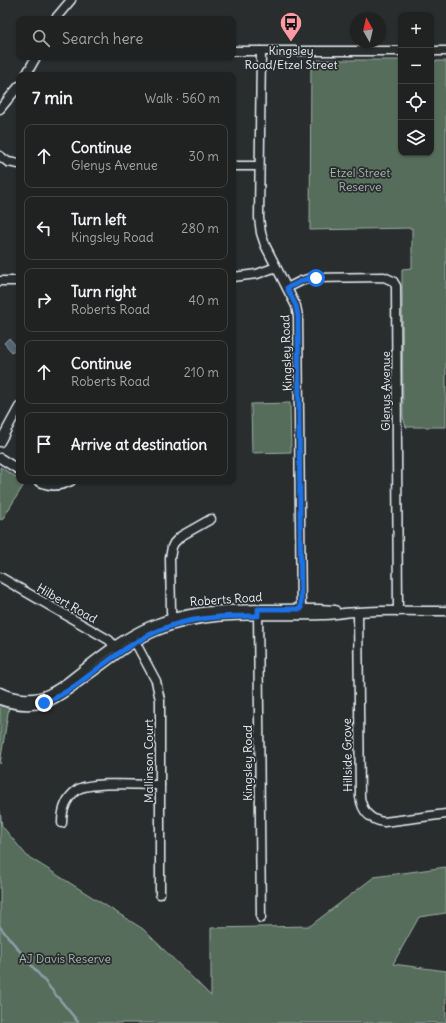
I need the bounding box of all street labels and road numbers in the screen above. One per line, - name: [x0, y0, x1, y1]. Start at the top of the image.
- street label: Kingsley Road: [277, 315, 295, 391]
- street label: Glenys Avenue: [378, 351, 393, 431]
- street label: Hilbert Road: [34, 580, 100, 626]
- street label: Roberts Road: [189, 589, 263, 609]
- street label: Hillside Grove: [339, 718, 355, 792]
- street label: Mallinson Court: [141, 719, 156, 803]
- street label: Kingsley Road: [240, 725, 255, 801]

